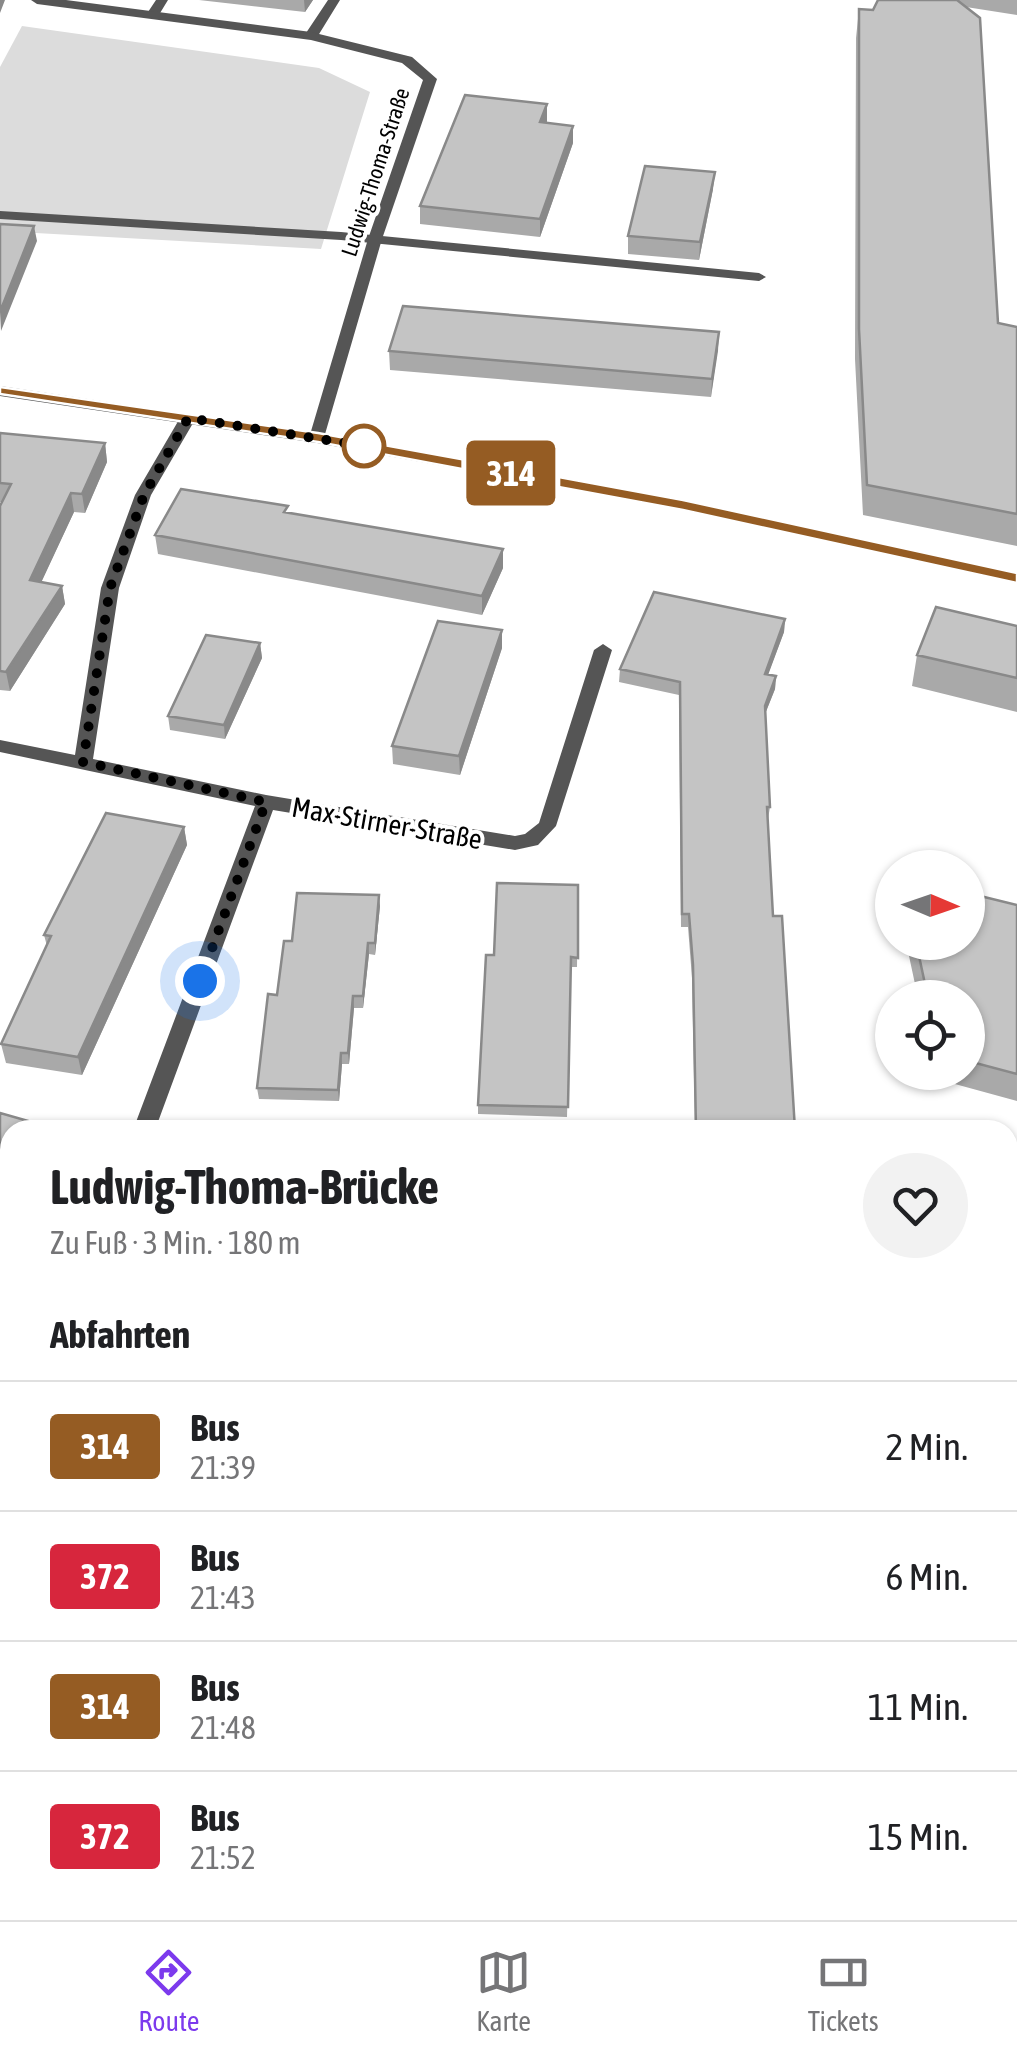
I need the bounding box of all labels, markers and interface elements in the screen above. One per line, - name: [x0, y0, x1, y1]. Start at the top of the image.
- street label: Ludwig-Thoma-Straße: [336, 84, 414, 260]
- unlabelled marker: [343, 425, 385, 467]
- line badge: 314: [454, 440, 568, 506]
- text: 314: [486, 453, 536, 493]
- street label: Max-Stirner-Straße: [289, 791, 485, 855]
- north arrow: [875, 850, 985, 960]
- map controls: [875, 850, 985, 1090]
- your location: [175, 956, 225, 1006]
- button: locate: [875, 980, 985, 1090]
- button: heart: [863, 1153, 968, 1258]
- text: Ludwig-Thoma-Brücke: [50, 1159, 439, 1214]
- text: Zu Fuß · 3 Min. · 180 m: [50, 1224, 301, 1261]
- text: Abfahrten: [50, 1313, 190, 1356]
- text: Bus: [190, 1406, 240, 1449]
- text: 2 Min.: [886, 1425, 968, 1468]
- text: 314: [80, 1426, 130, 1466]
- text: 21:39: [190, 1449, 256, 1486]
- text: Bus: [190, 1536, 240, 1579]
- text: 6 Min.: [886, 1555, 968, 1598]
- text: 372: [80, 1556, 130, 1596]
- text: 21:43: [190, 1579, 256, 1616]
- text: Bus: [190, 1666, 240, 1709]
- text: 11 Min.: [868, 1685, 968, 1728]
- text: 314: [80, 1686, 130, 1726]
- text: 21:48: [190, 1709, 256, 1746]
- text: Bus: [190, 1796, 240, 1839]
- text: 15 Min.: [868, 1815, 968, 1858]
- text: 372: [80, 1816, 130, 1856]
- text: 21:52: [190, 1839, 256, 1876]
- tab: Route: [138, 1945, 199, 2037]
- tab: Karte: [476, 1945, 531, 2037]
- tab: Tickets: [808, 1945, 879, 2037]

